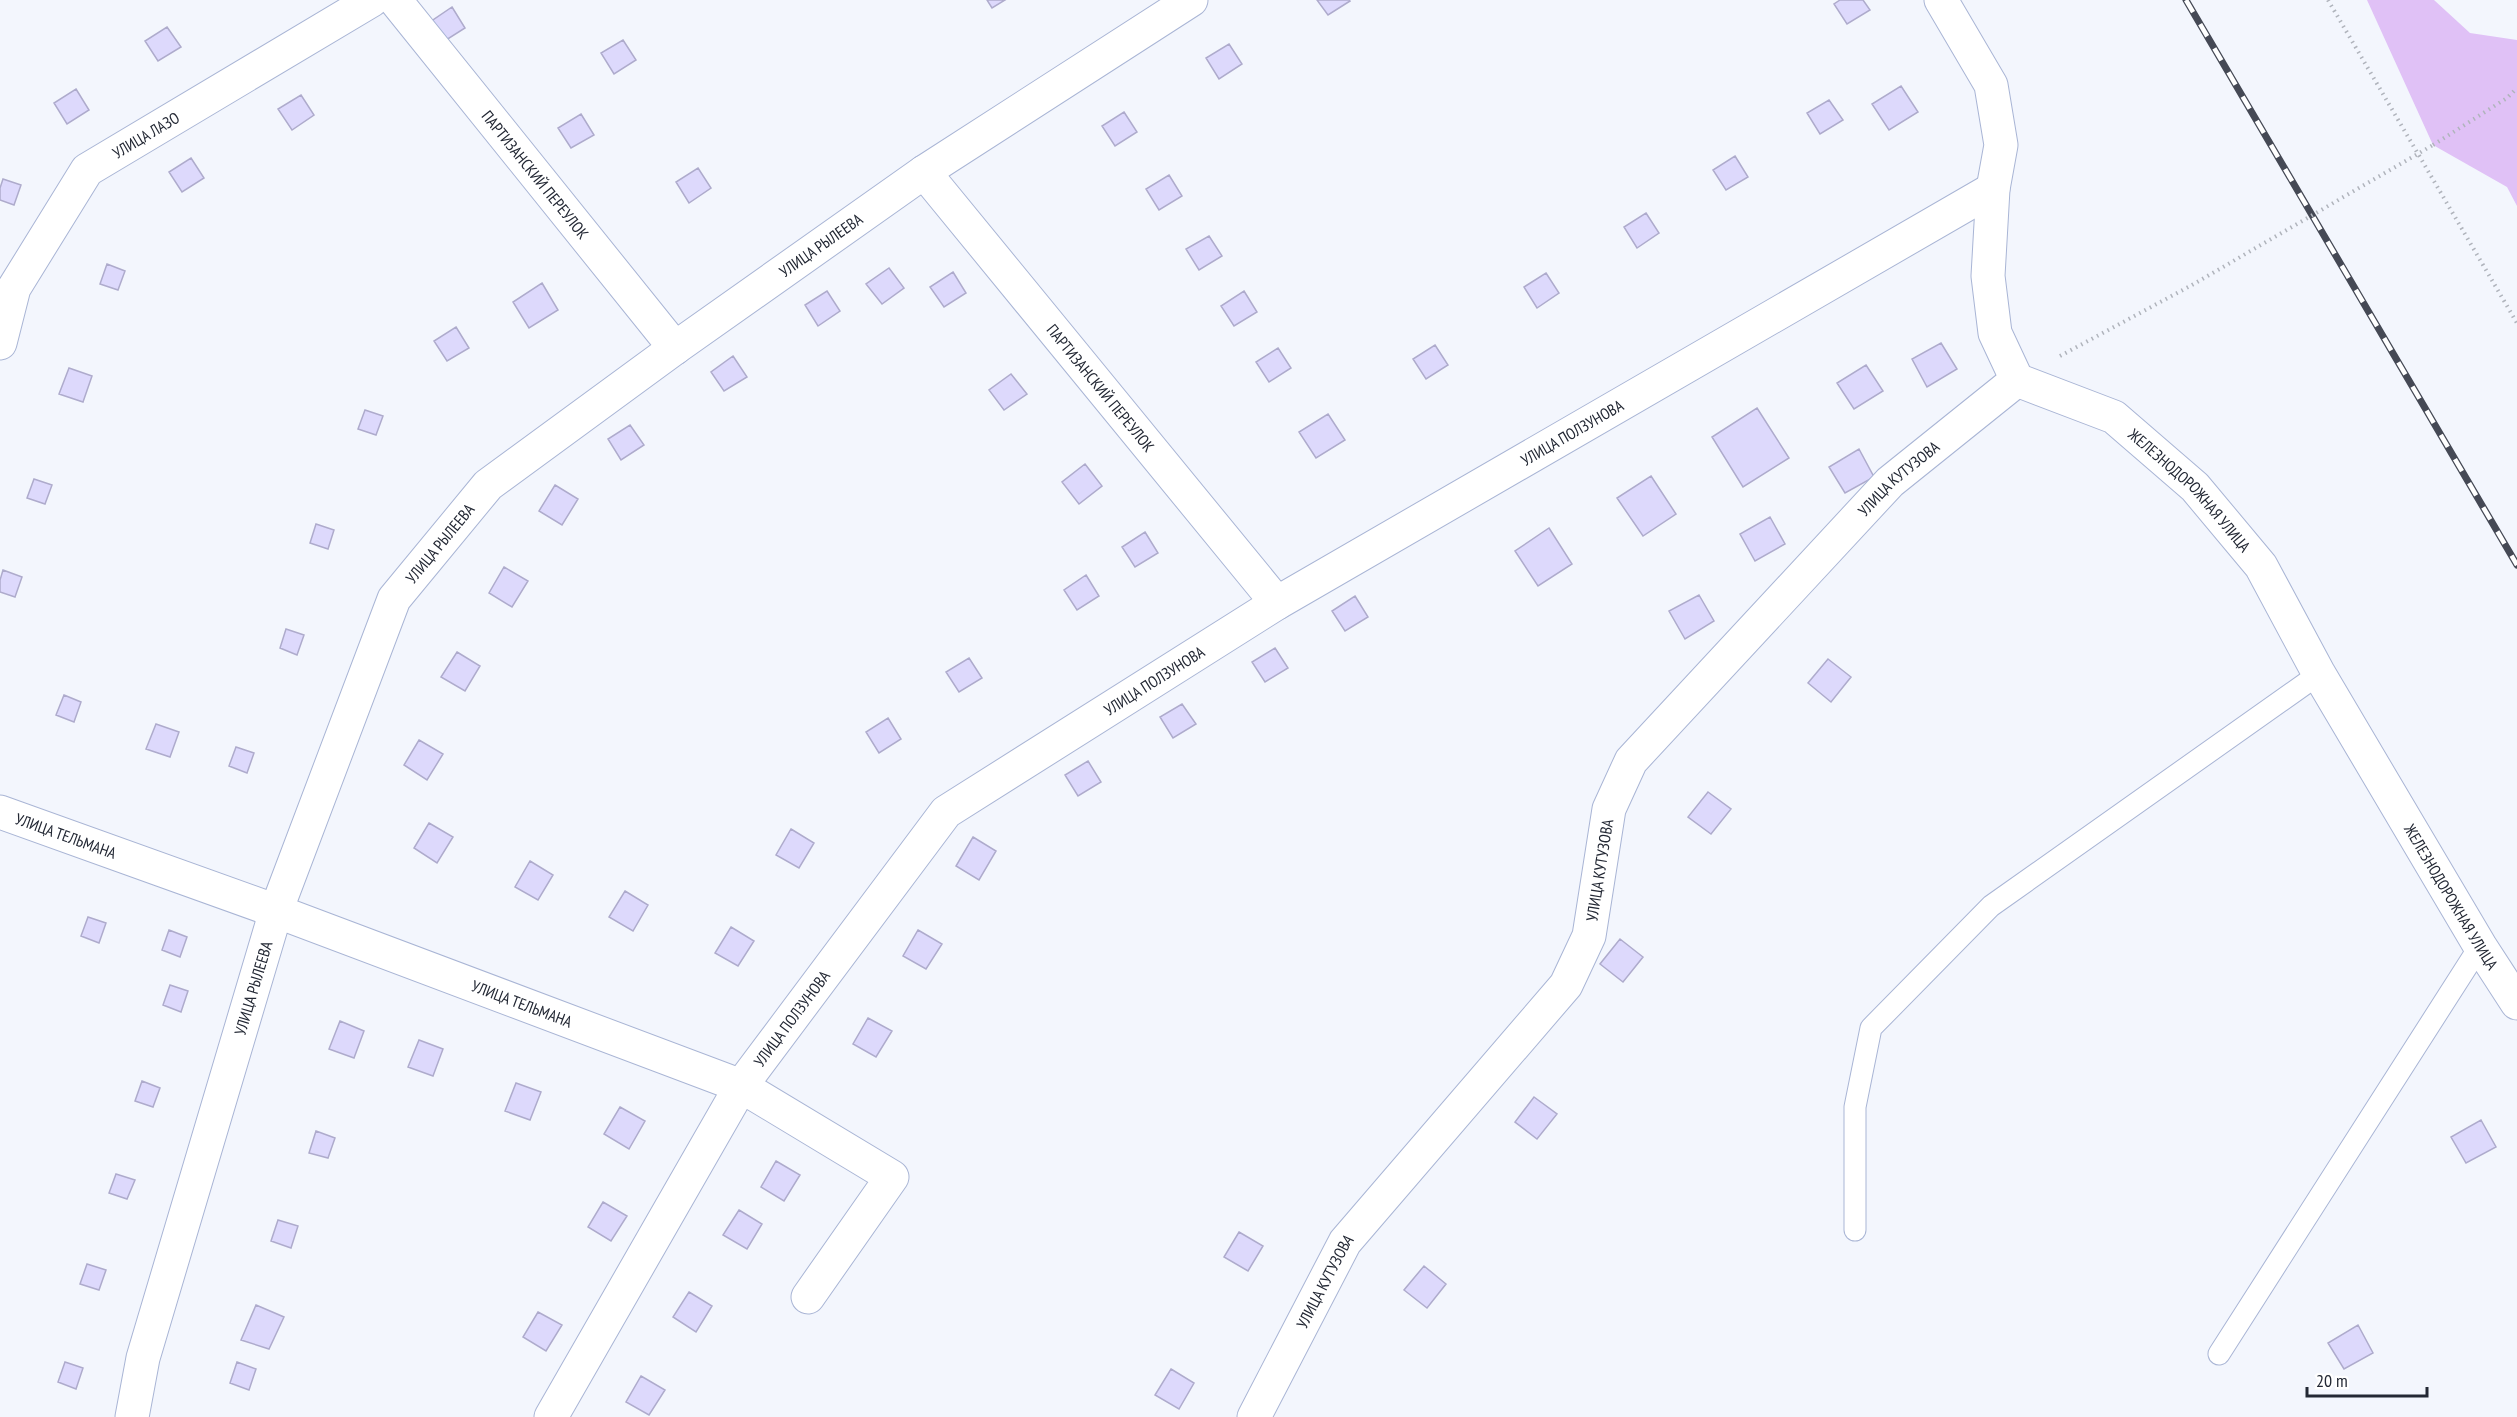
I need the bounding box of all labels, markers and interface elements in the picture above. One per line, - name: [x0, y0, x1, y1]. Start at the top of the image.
- street label: ПАРТИЗАНСКИЙ ПЕРЕУЛОК: [478, 106, 593, 243]
- street label: УЛИЦА ЛАЗО: [109, 107, 183, 163]
- street label: УЛИЦА РЫЛЕЕВА: [775, 209, 867, 281]
- street label: ПАРТИЗАНСКИЙ ПЕРЕУЛОК: [1043, 320, 1159, 456]
- street label: УЛИЦА ПОЛЗУНОВА: [1517, 395, 1627, 470]
- street label: ЖЕЛЕЗНОДОРОЖНАЯ УЛИЦА: [2124, 423, 2255, 556]
- street label: УЛИЦА КУТУЗОВА: [1853, 436, 1944, 520]
- street label: УЛИЦА РЫЛЕЕВА: [401, 499, 479, 587]
- street label: УЛИЦА ПОЛЗУНОВА: [1100, 641, 1208, 720]
- street label: УЛИЦА ТЕЛЬМАНА: [13, 808, 119, 863]
- street label: УЛИЦА КУТУЗОВА: [1581, 817, 1617, 923]
- street label: ЖЕЛЕЗНОДОРОЖНАЯ УЛИЦА: [2399, 819, 2503, 974]
- street label: УЛИЦА РЫЛЕЕВА: [230, 938, 277, 1037]
- street label: УЛИЦА ПОЛЗУНОВА: [749, 966, 834, 1070]
- street label: УЛИЦА ТЕЛЬМАНА: [469, 976, 575, 1032]
- street label: УЛИЦА КУТУЗОВА: [1292, 1230, 1358, 1332]
- scale bar: [2307, 1360, 2427, 1398]
- text: 20 m: [2316, 1369, 2348, 1392]

